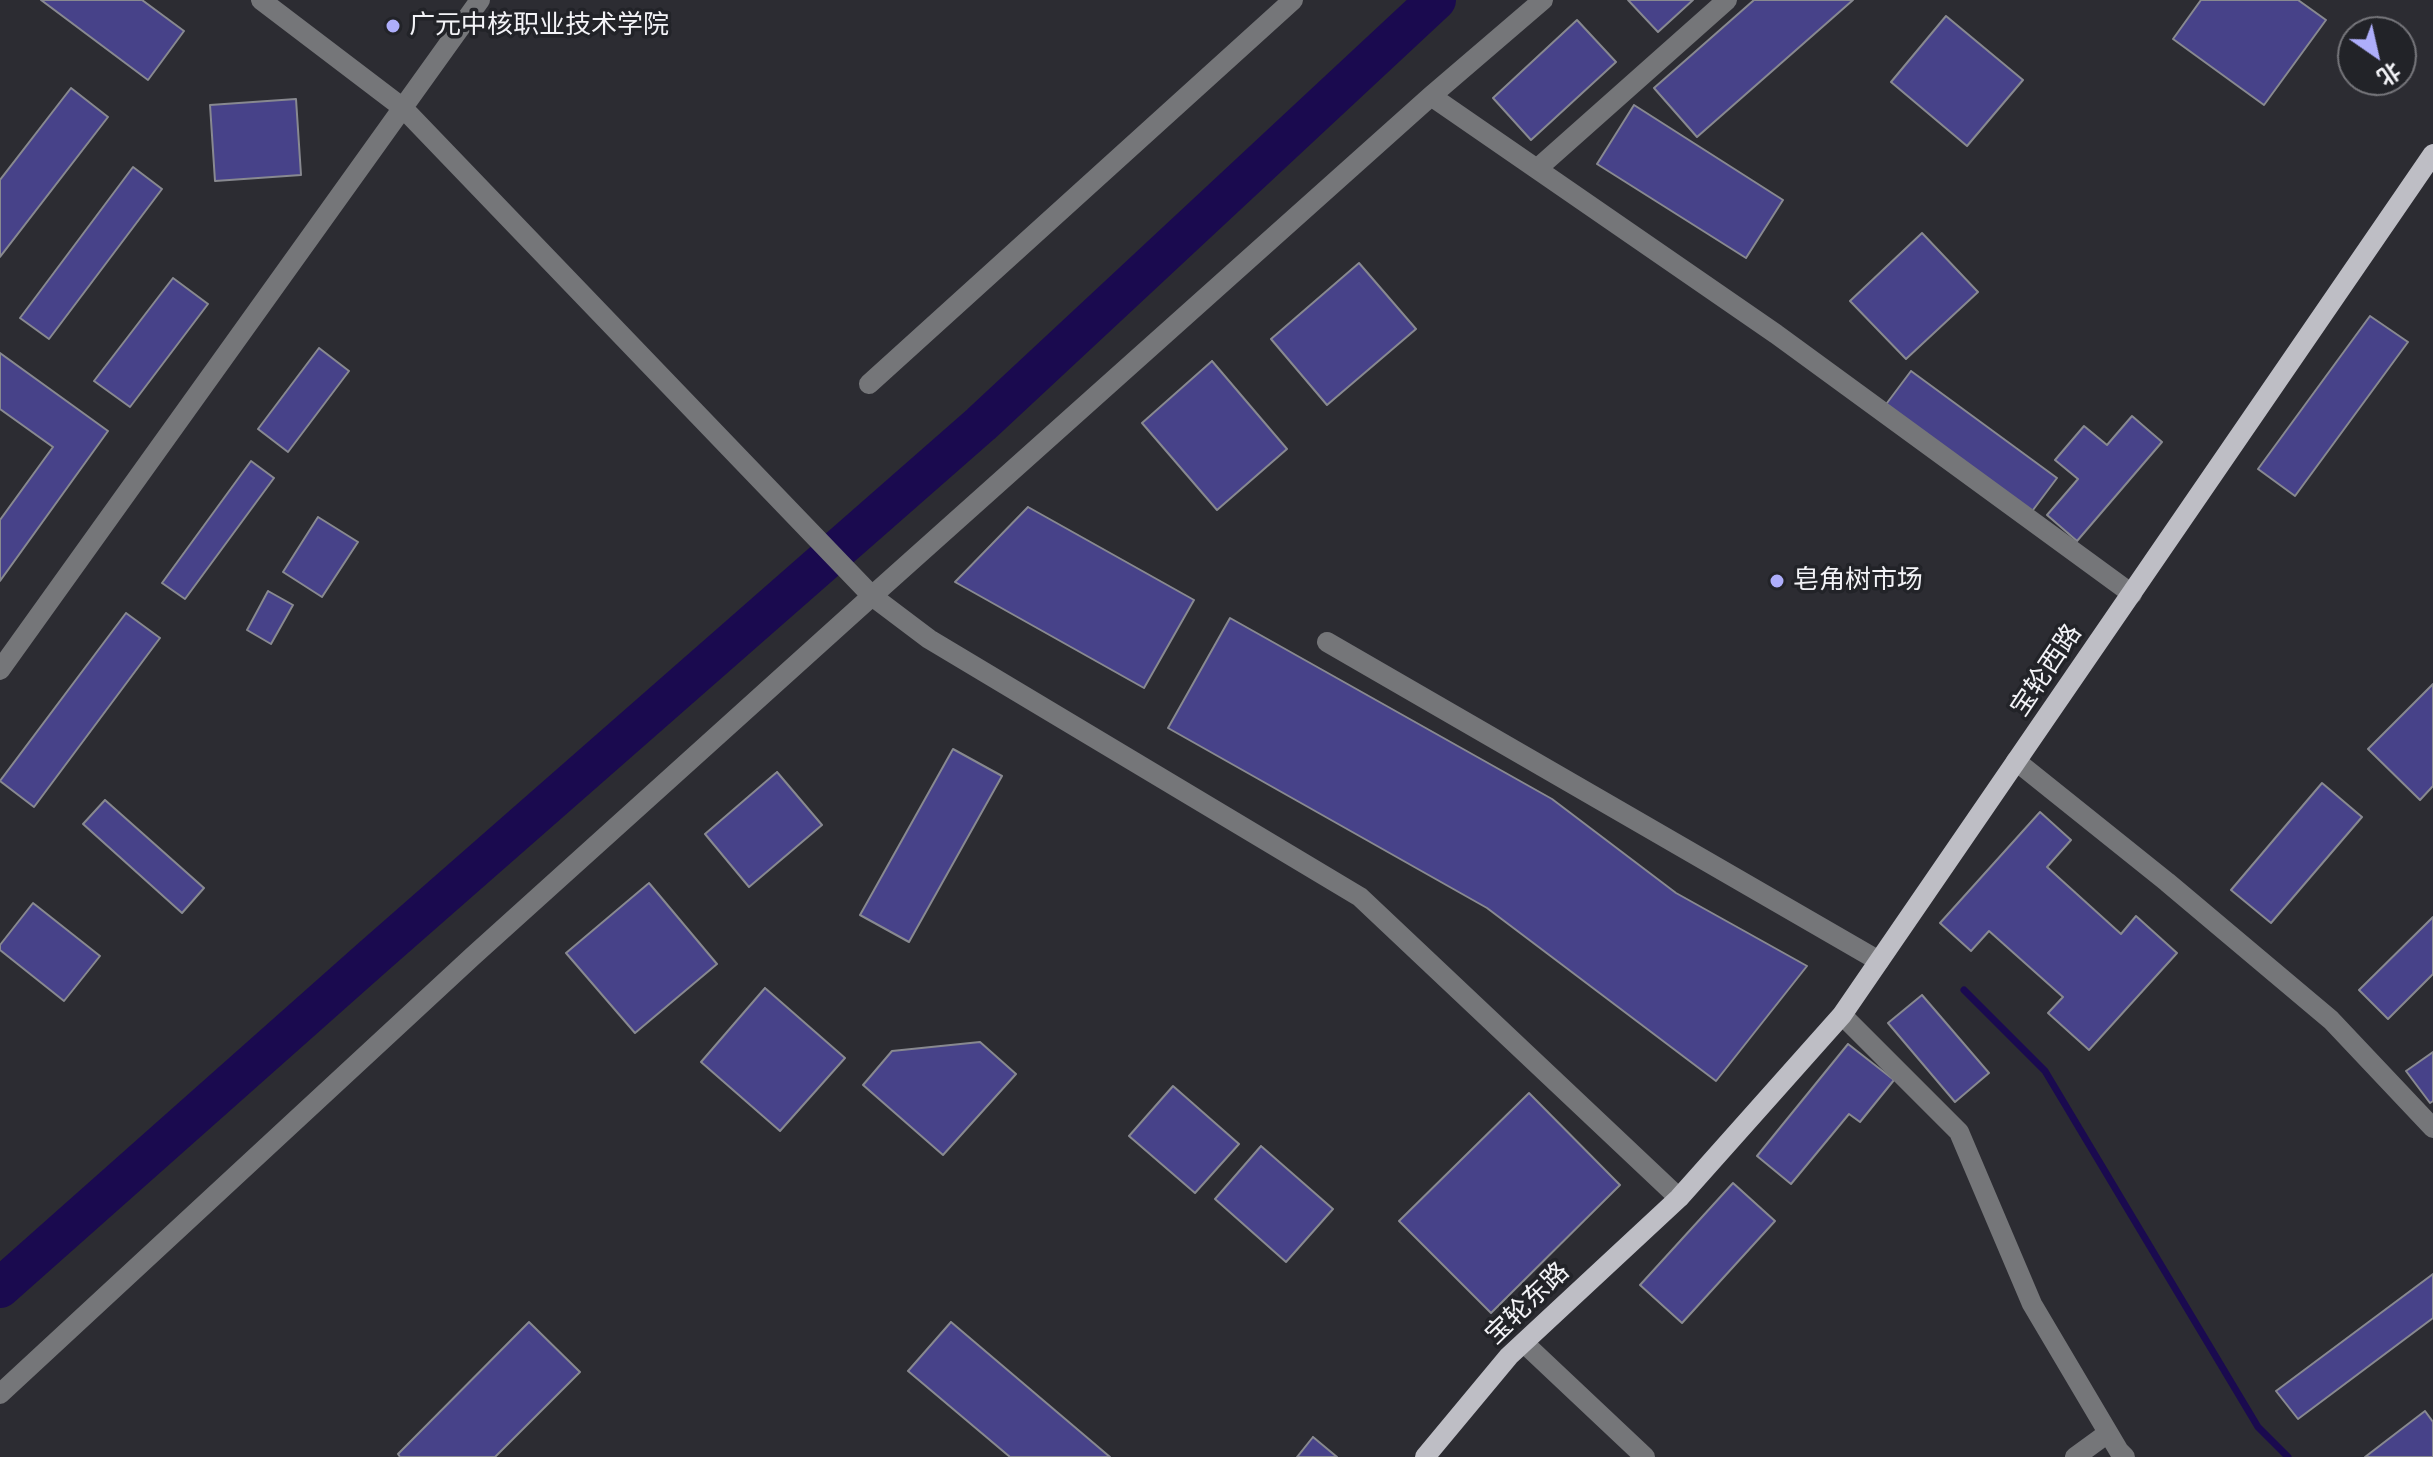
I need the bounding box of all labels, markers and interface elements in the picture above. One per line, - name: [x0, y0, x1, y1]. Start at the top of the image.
- place label: 广元中核职业技术学院: [409, 10, 669, 42]
- north arrow: [2337, 16, 2417, 96]
- marker: 广元中核职业技术学院: [384, 17, 402, 35]
- text: 北: [2372, 56, 2407, 93]
- place label: 皂角树市场: [1793, 565, 1923, 597]
- marker: 皂角树市场: [1768, 572, 1786, 590]
- street label: 宝轮西路: [2005, 619, 2089, 723]
- street label: 宝轮东路: [1480, 1257, 1576, 1351]

